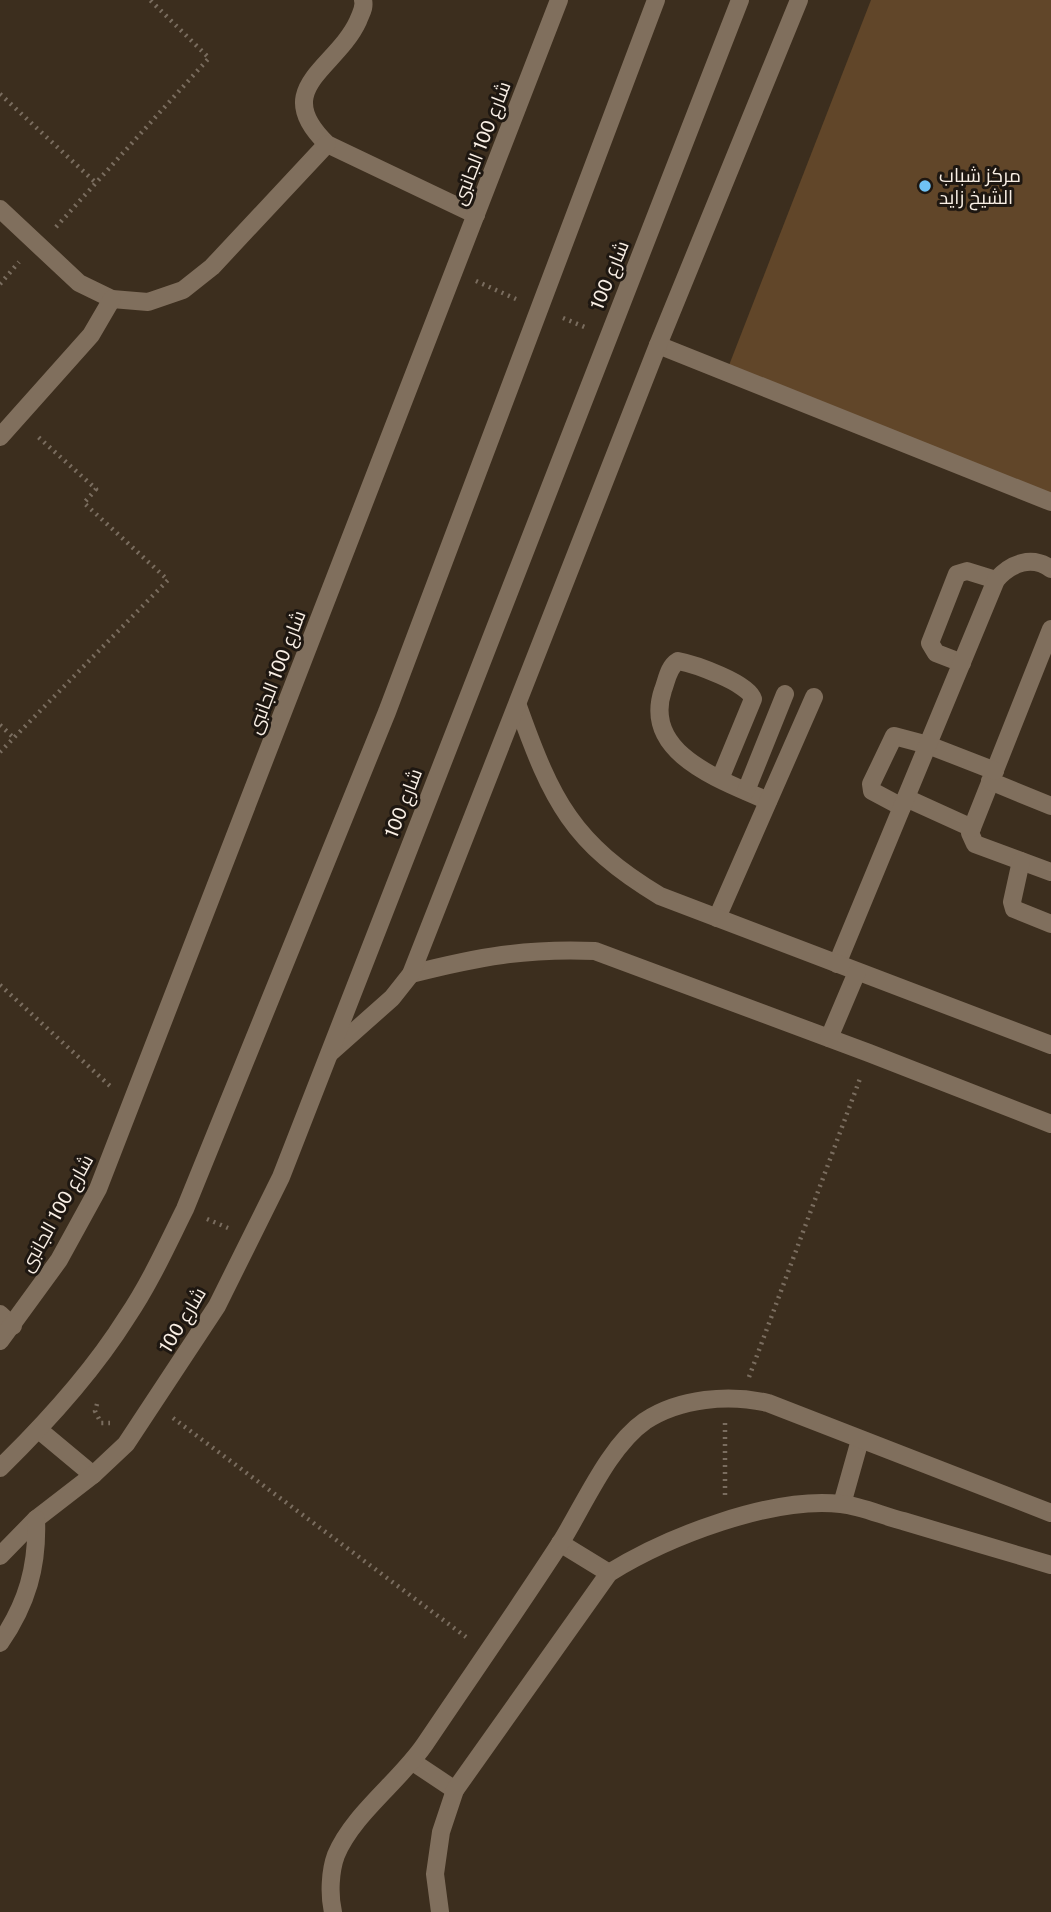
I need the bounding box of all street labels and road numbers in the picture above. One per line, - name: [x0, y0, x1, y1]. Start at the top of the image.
- street label: شارع 100 الجانبى: [447, 78, 517, 209]
- street label: شارع 100: [585, 237, 636, 314]
- street label: شارع 100 الجانبى: [242, 607, 312, 738]
- street label: شارع 100: [380, 765, 429, 842]
- street label: شارع 100 الجانبى: [15, 1151, 100, 1277]
- street label: شارع 100: [154, 1283, 213, 1358]

